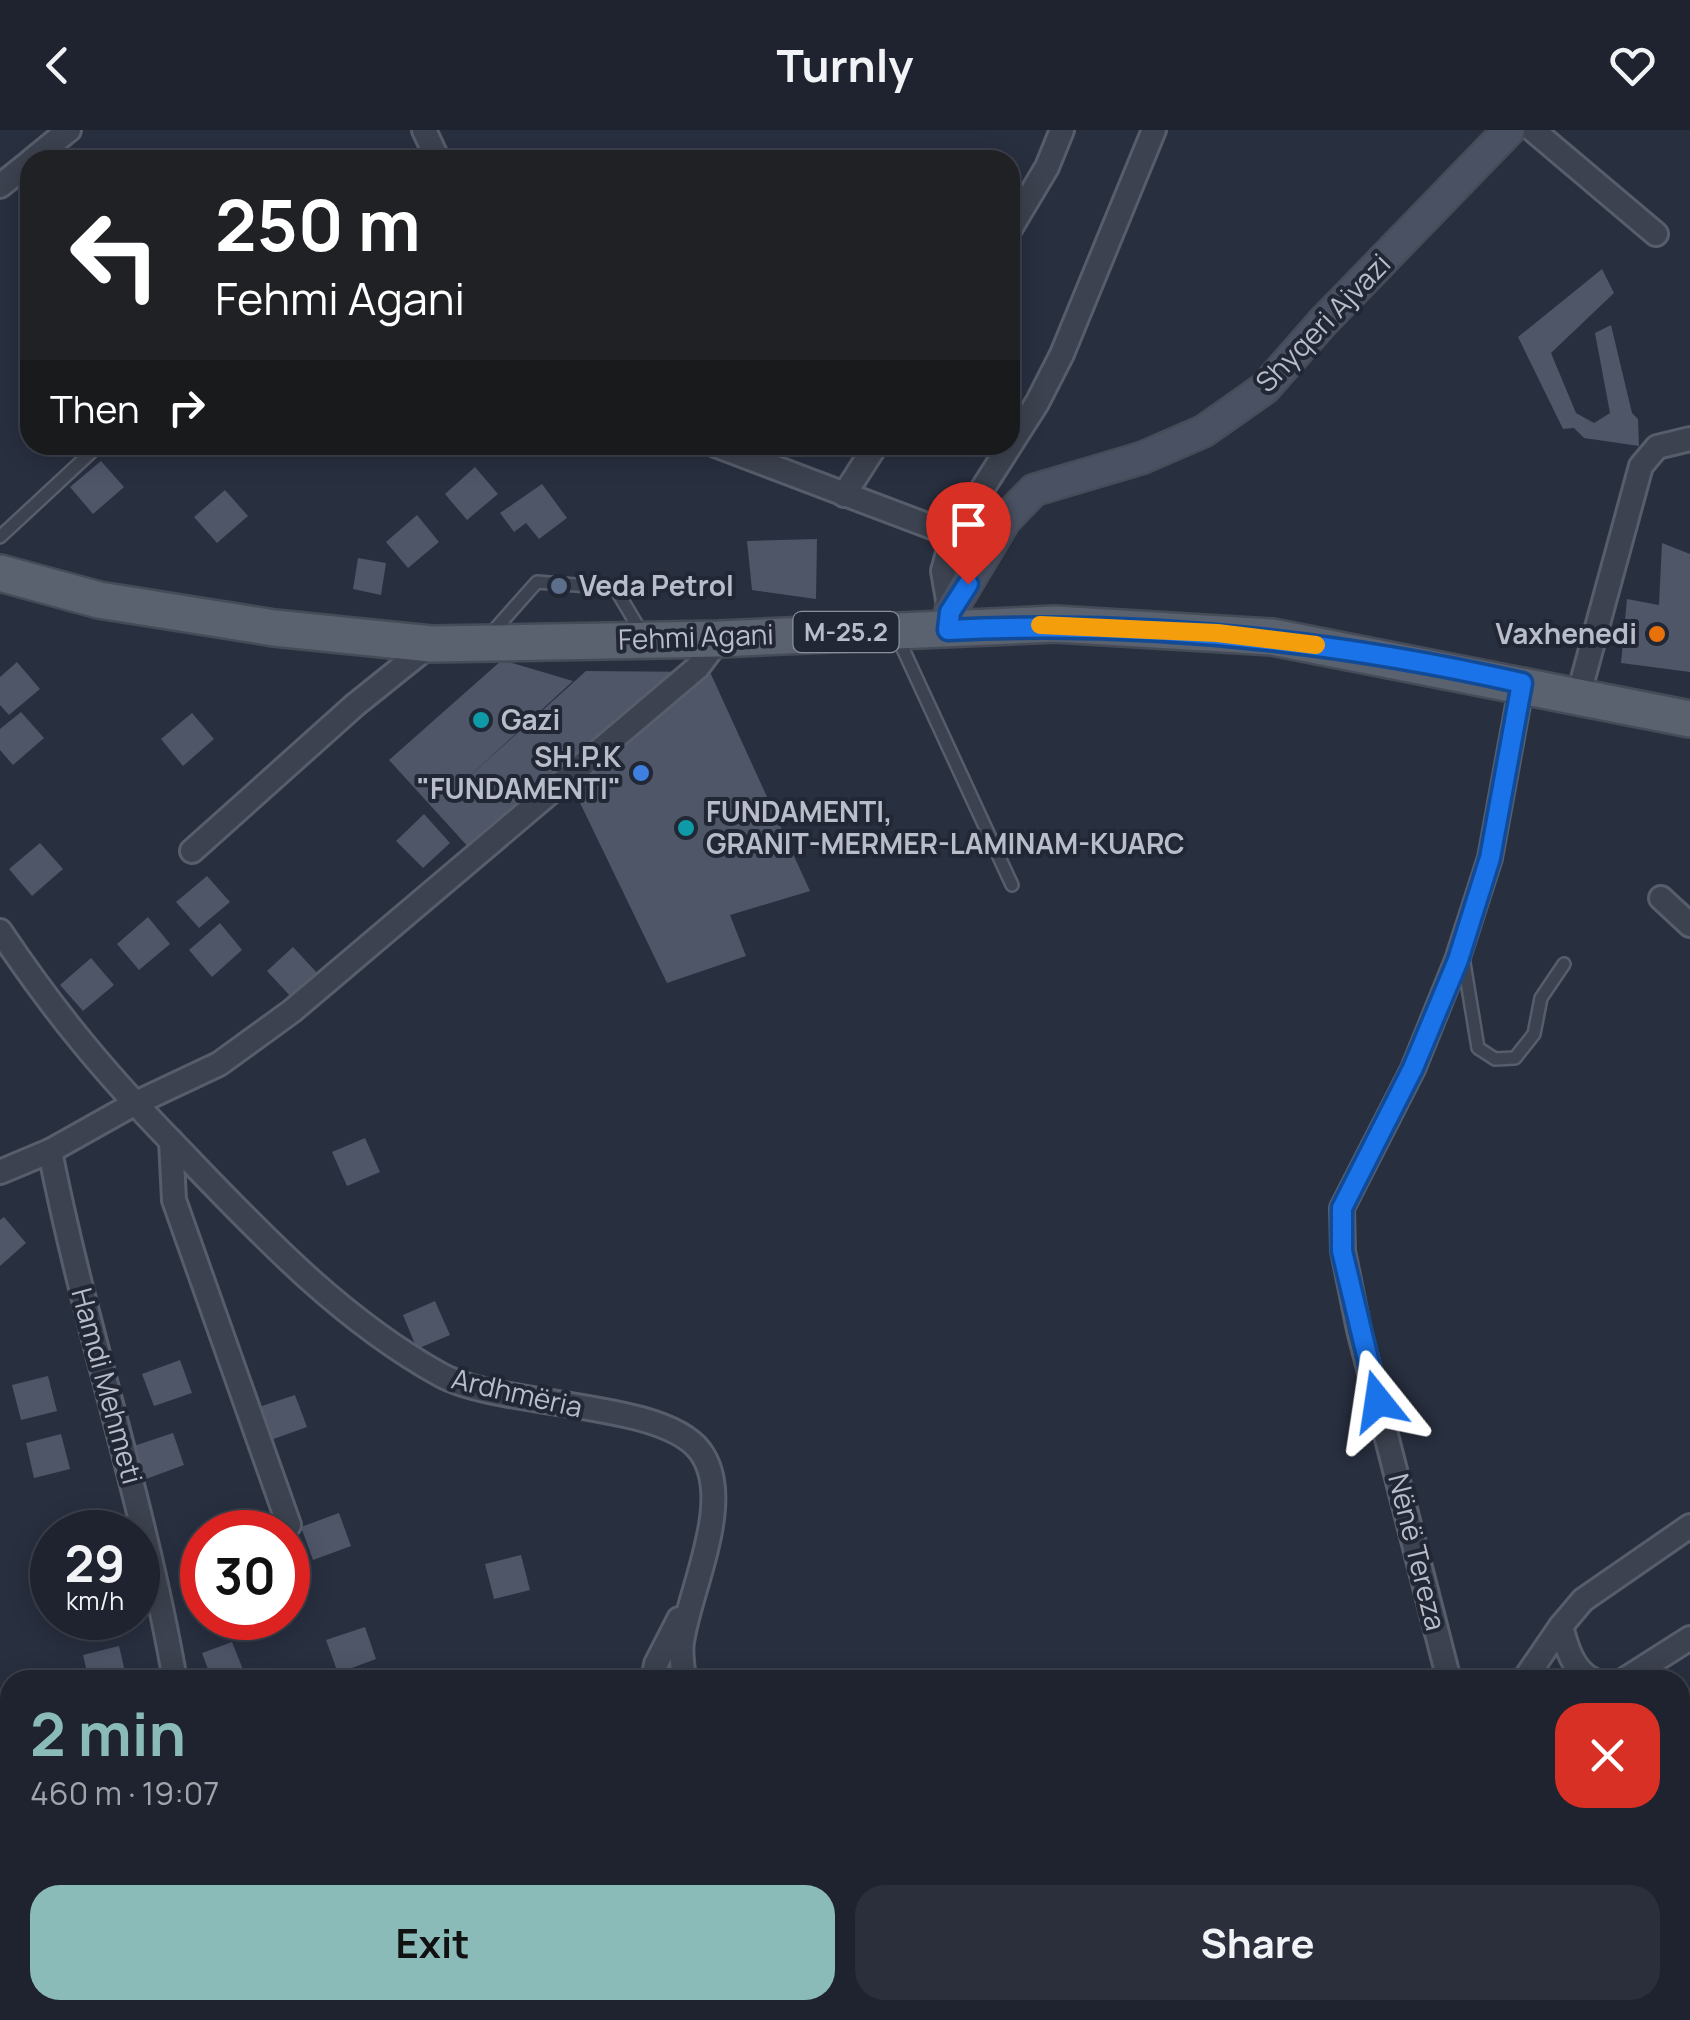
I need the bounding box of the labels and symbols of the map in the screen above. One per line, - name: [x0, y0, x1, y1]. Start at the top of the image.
- street label: Shyqeri Ajvazi: [1246, 245, 1398, 400]
- pin: [926, 482, 1011, 585]
- place label: Veda Petrol: [579, 566, 734, 604]
- marker: Veda Petrol: [548, 575, 570, 597]
- road number: M-25.2: [794, 612, 898, 652]
- street label: Fehmi Agani: [618, 614, 774, 658]
- place label: Vaxhenedi: [1495, 614, 1637, 652]
- marker: Vaxhenedi: [1646, 623, 1668, 645]
- place label: Gazi: [501, 700, 560, 738]
- marker: Gazi: [470, 709, 492, 731]
- place label: SH.P.K "FUNDAMENTI": [417, 737, 622, 807]
- marker: SH.P.K "FUNDAMENTI": [630, 762, 652, 784]
- place label: FUNDAMENTI, GRANIT-MERMER-LAMINAM-KUARC: [706, 792, 1185, 862]
- marker: FUNDAMENTI, GRANIT-MERMER-LAMINAM-KUARC: [675, 817, 697, 839]
- street label: Hamdi Mehmeti: [64, 1284, 152, 1488]
- position arrow: [1326, 1349, 1430, 1453]
- street label: Ardhmëria: [448, 1359, 586, 1426]
- street label: Nënë Tereza: [1380, 1469, 1456, 1634]
- speed limit sign: 30: [180, 1510, 310, 1640]

